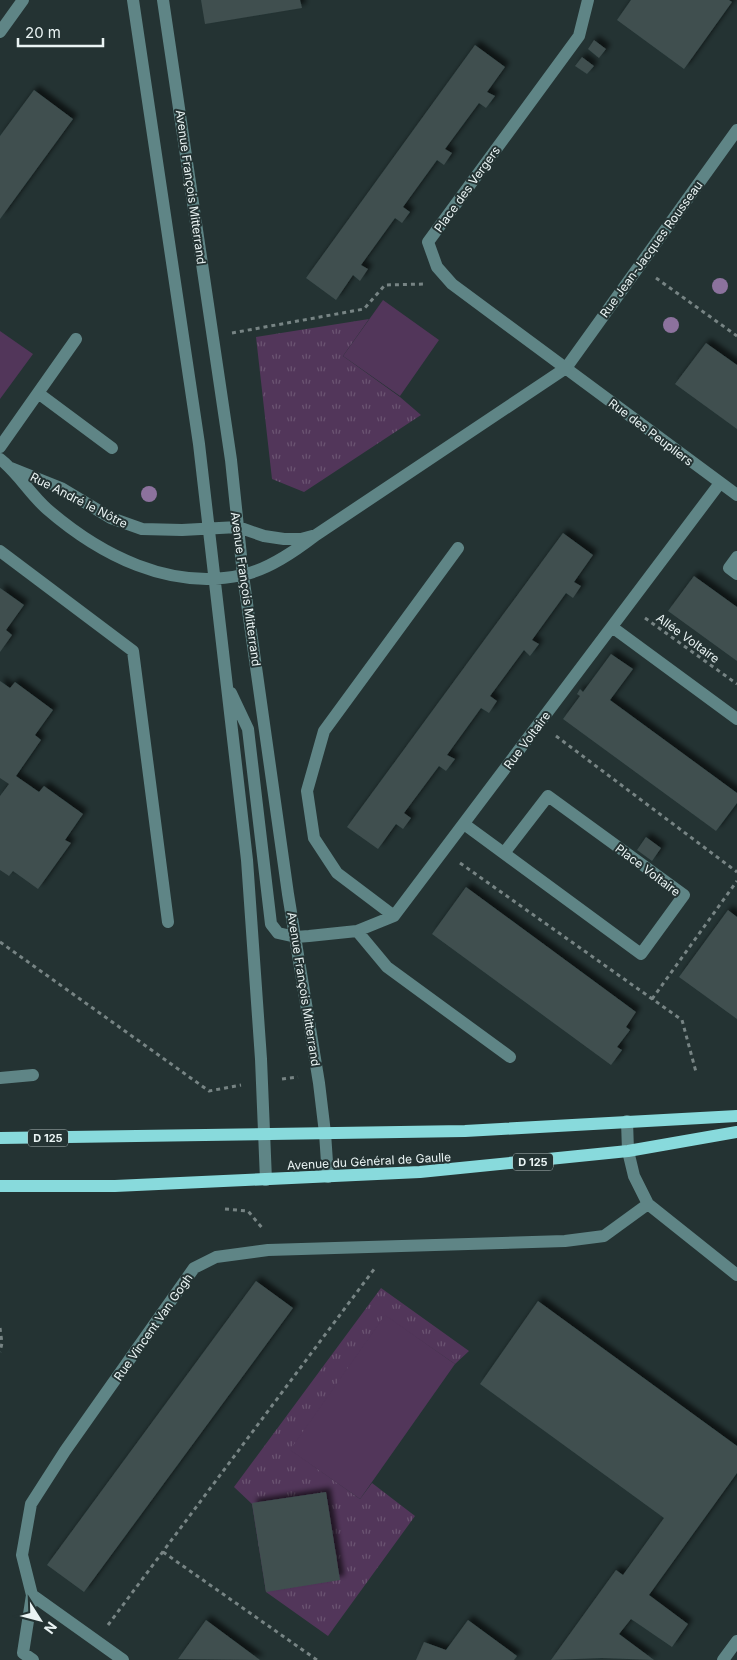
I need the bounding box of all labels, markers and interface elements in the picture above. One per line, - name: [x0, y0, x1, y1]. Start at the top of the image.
- scale bar: [18, 15, 102, 47]
- text: 20 m: [25, 23, 61, 42]
- street label: Avenue François Mitterrand: [173, 109, 209, 265]
- street label: Place des Vergers: [431, 143, 503, 235]
- street label: Rue Jean-Jacques Rousseau: [596, 178, 706, 320]
- street label: Rue des Peupliers: [606, 395, 696, 469]
- street label: Rue André le Nôtre: [28, 469, 130, 531]
- street label: Avenue François Mitterrand: [228, 511, 264, 667]
- street label: Allée Voltaire: [654, 610, 722, 666]
- street label: Rue Voltaire: [501, 708, 553, 772]
- street label: Place Voltaire: [613, 841, 683, 899]
- street label: Avenue François Mitterrand: [284, 911, 324, 1067]
- road number: D 125: [28, 1130, 68, 1146]
- street label: Avenue du Général de Gaulle: [287, 1149, 451, 1173]
- road number: D 125: [513, 1154, 553, 1170]
- street label: Rue Vincent Van Gogh: [110, 1271, 196, 1383]
- north arrow: [15, 1595, 65, 1645]
- text: N: [41, 1619, 61, 1637]

